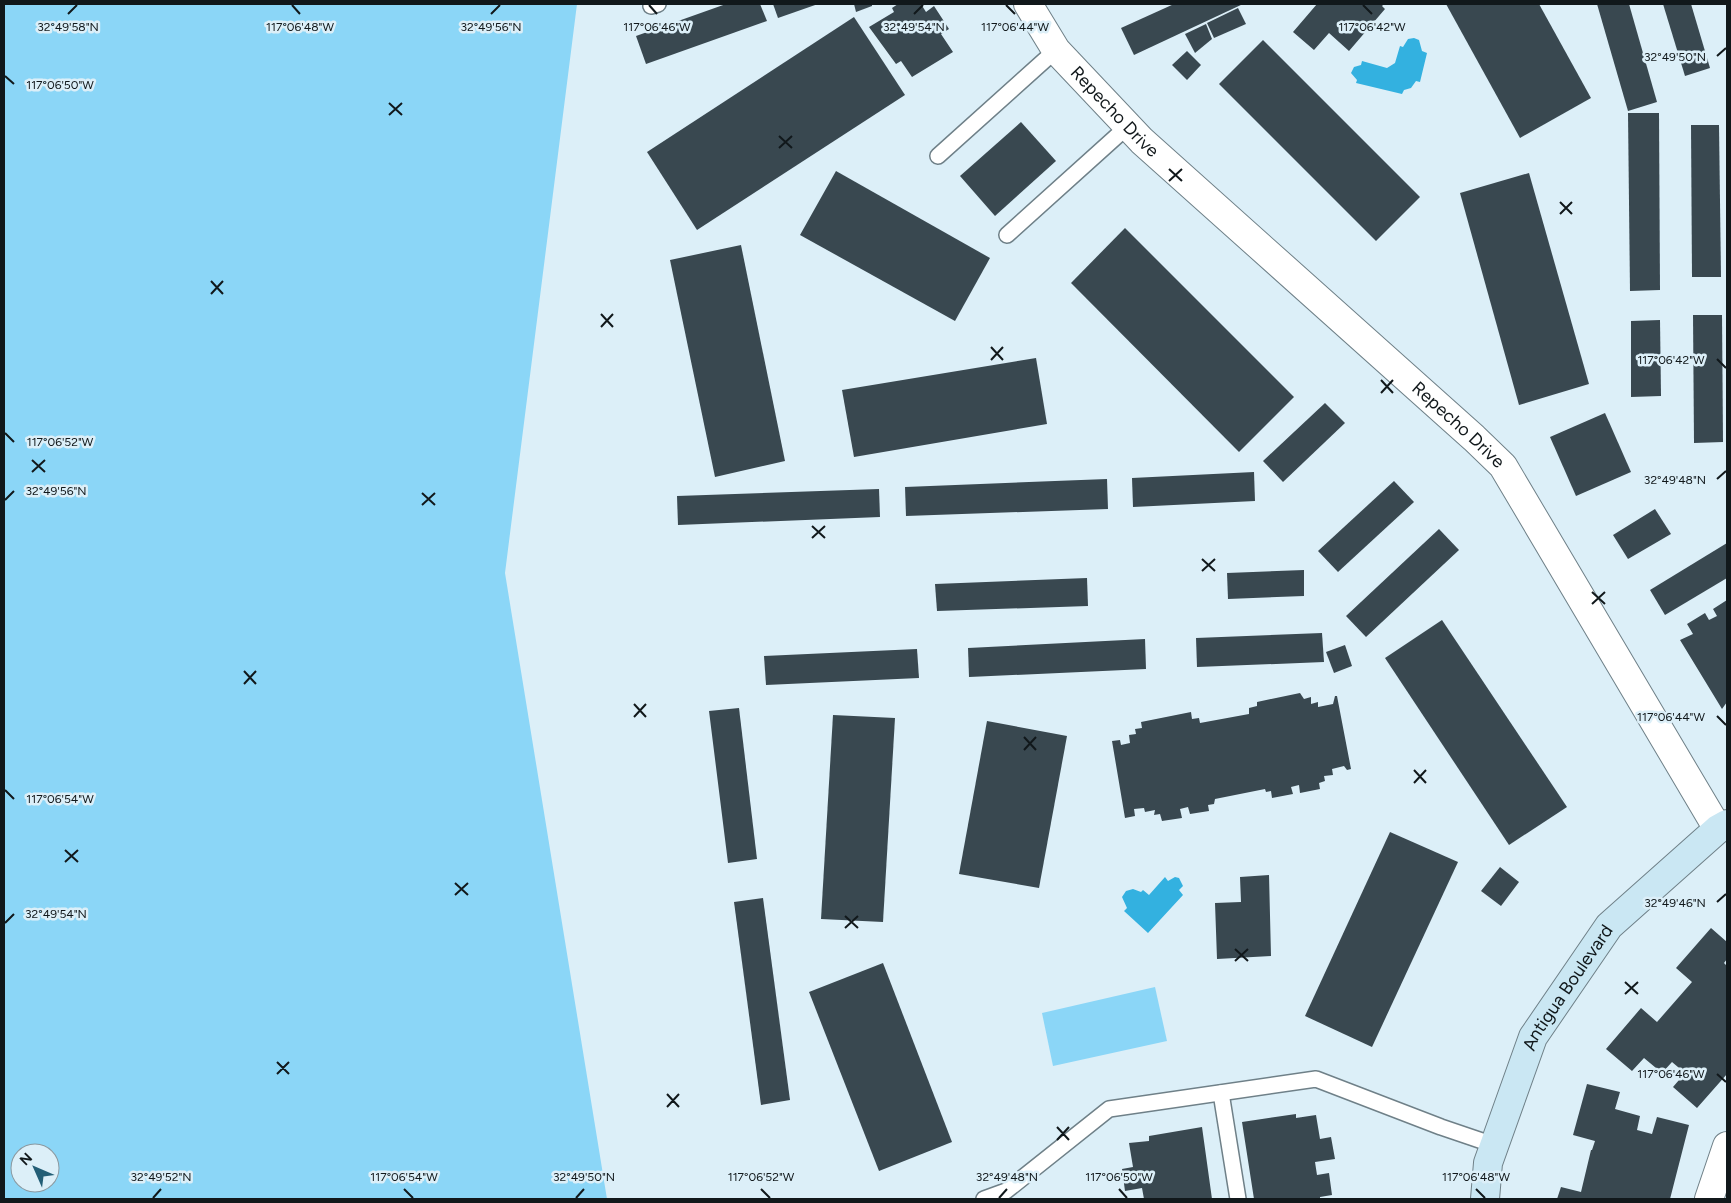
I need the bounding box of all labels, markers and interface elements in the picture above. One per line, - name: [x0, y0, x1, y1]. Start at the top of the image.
- text: 32°49'58"N: [37, 20, 99, 34]
- text: 117°06'48"W: [266, 20, 334, 34]
- text: 32°49'56"N: [460, 20, 522, 34]
- text: 117°06'46"W: [623, 20, 691, 34]
- text: 32°49'54"N: [883, 20, 945, 34]
- text: 117°06'44"W: [981, 20, 1049, 34]
- text: 117°06'42"W: [1338, 20, 1406, 34]
- text: 32°49'50"N: [1644, 50, 1706, 64]
- street label: Repecho Drive: [1066, 61, 1164, 162]
- text: 117°06'50"W: [26, 78, 94, 92]
- text: 117°06'42"W: [1637, 353, 1705, 367]
- street label: Repecho Drive: [1407, 377, 1509, 473]
- text: 117°06'52"W: [27, 435, 94, 449]
- text: 32°49'48"N: [1644, 473, 1706, 487]
- text: 32°49'56"N: [25, 484, 87, 498]
- text: 117°06'44"W: [1637, 710, 1705, 724]
- text: 117°06'54"W: [26, 792, 94, 806]
- text: 32°49'46"N: [1644, 896, 1706, 910]
- text: 32°49'54"N: [25, 907, 87, 921]
- street label: Antigua Boulevard: [1518, 920, 1618, 1054]
- text: 117°06'46"W: [1637, 1067, 1705, 1081]
- north arrow: [10, 1143, 60, 1193]
- text: N: [16, 1149, 36, 1169]
- text: 32°49'52"N: [130, 1170, 192, 1184]
- text: 117°06'54"W: [370, 1170, 438, 1184]
- text: 32°49'50"N: [553, 1170, 615, 1184]
- text: 117°06'52"W: [728, 1170, 795, 1184]
- text: 32°49'48"N: [976, 1170, 1038, 1184]
- text: 117°06'50"W: [1085, 1170, 1153, 1184]
- text: 117°06'48"W: [1442, 1170, 1510, 1184]

